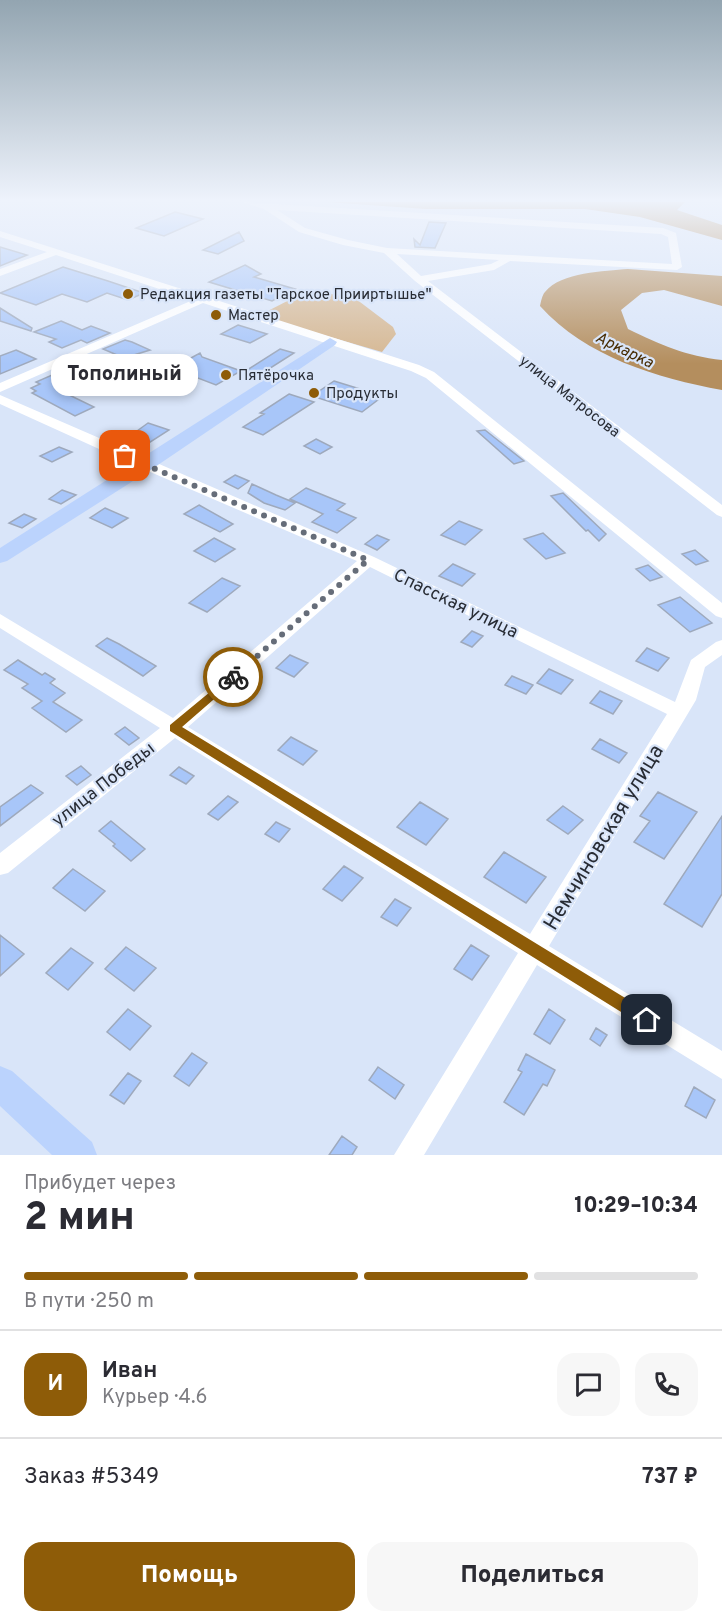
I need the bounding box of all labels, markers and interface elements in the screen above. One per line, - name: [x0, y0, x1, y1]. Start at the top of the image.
- place label: Редакция газеты "Тарское Прииртышье": [140, 286, 431, 305]
- marker: Редакция газеты "Тарское Прииртышье": [121, 287, 135, 301]
- place label: Мастер: [228, 307, 279, 326]
- marker: Мастер: [209, 308, 223, 322]
- water label: Аркарка: [592, 328, 657, 374]
- street label: улица Матросова: [515, 352, 623, 442]
- callout: Тополиный: [51, 354, 198, 396]
- text: Тополиный: [67, 362, 182, 388]
- place label: Пятёрочка: [238, 367, 314, 386]
- marker: Пятёрочка: [219, 368, 233, 382]
- place label: Продукты: [326, 385, 398, 404]
- marker: Продукты: [307, 386, 321, 400]
- pin: [99, 430, 150, 481]
- icon: bag: [108, 439, 141, 472]
- street label: Спасская улица: [389, 564, 521, 644]
- courier: [203, 647, 263, 707]
- icon: bike: [217, 661, 250, 694]
- street label: улица Победы: [48, 738, 160, 833]
- street label: Немчиновская улица: [538, 740, 670, 936]
- pin: [621, 994, 672, 1045]
- icon: home: [630, 1003, 663, 1036]
- text: Прибудет через: [24, 1171, 176, 1197]
- text: 10:29–10:34: [574, 1193, 698, 1220]
- text: 2 мин: [24, 1195, 135, 1244]
- text: В пути · 250 m: [24, 1289, 154, 1315]
- button: chat: [557, 1353, 620, 1416]
- button: phone: [635, 1353, 698, 1416]
- text: Иван: [102, 1358, 157, 1385]
- text: И: [48, 1371, 63, 1398]
- text: Курьер · 4.6: [102, 1385, 207, 1411]
- text: Заказ #5349: [24, 1464, 159, 1491]
- text: 737 ₽: [642, 1464, 698, 1491]
- button: Помощь: [24, 1542, 355, 1611]
- button: Поделиться: [367, 1542, 698, 1611]

